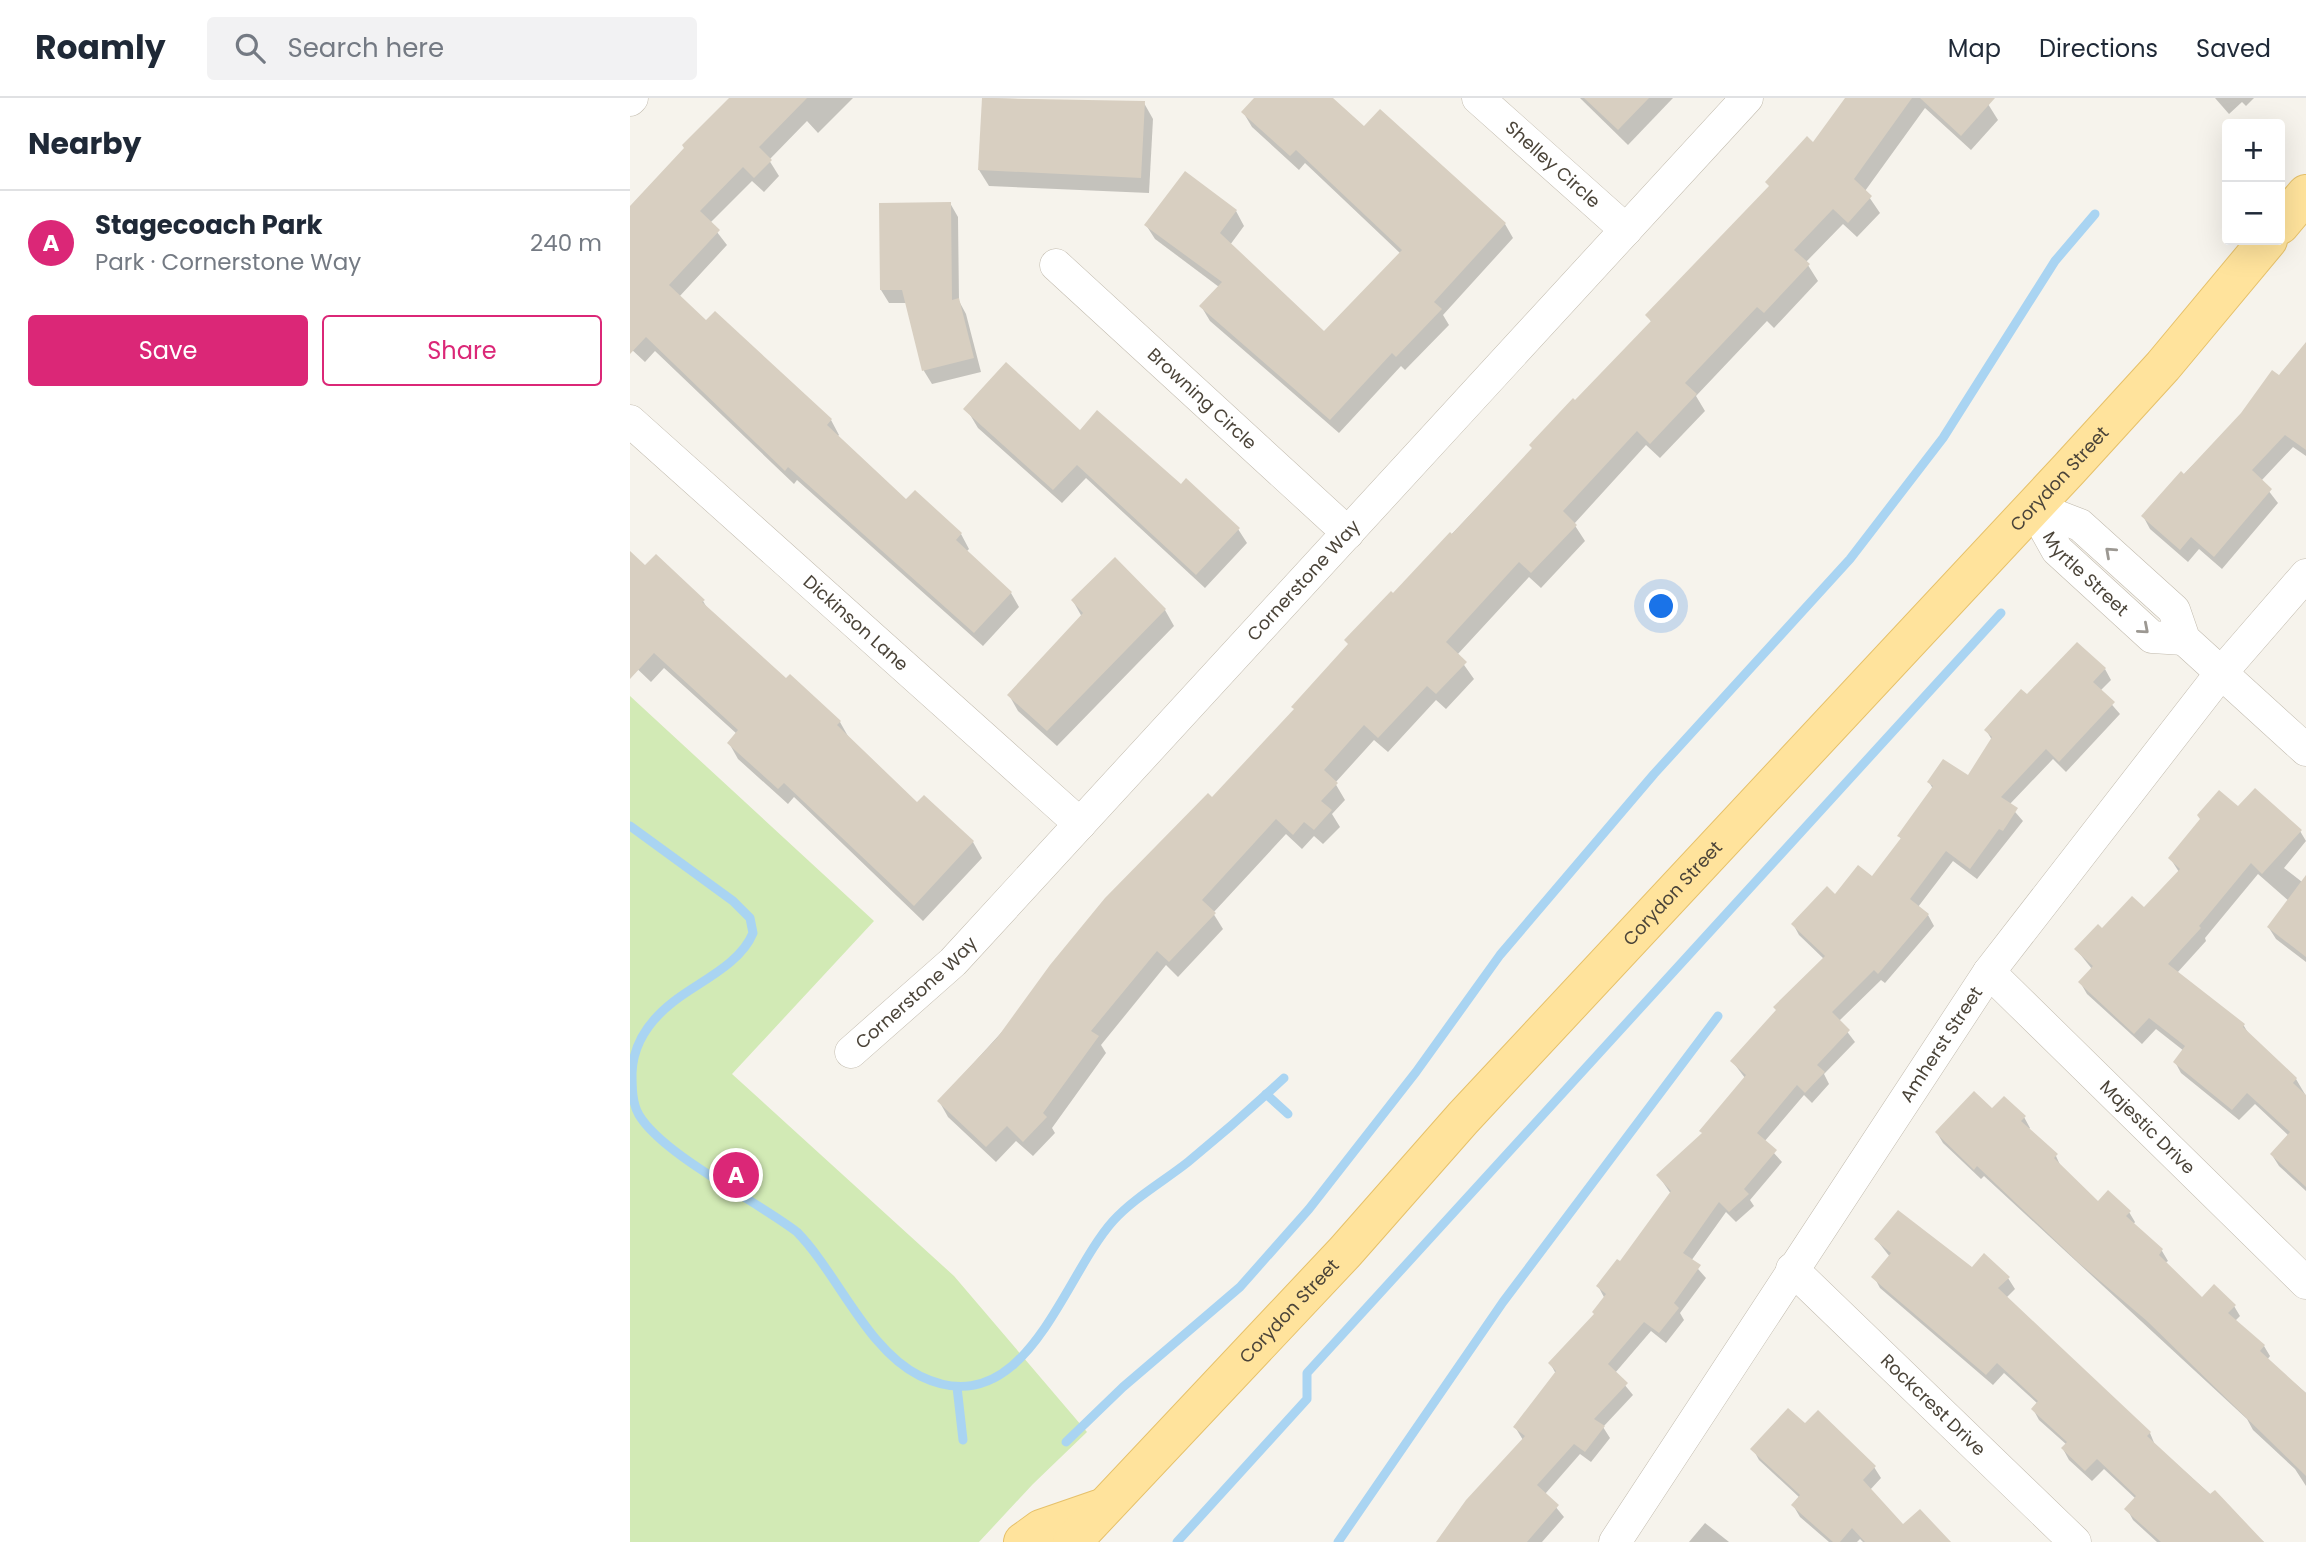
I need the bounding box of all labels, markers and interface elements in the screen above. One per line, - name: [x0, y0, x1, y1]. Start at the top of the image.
- search box: [207, 17, 697, 80]
- text: Roamly: [35, 24, 165, 71]
- icon: search: [231, 29, 269, 67]
- text: Search here: [287, 30, 444, 66]
- text: Map: [1948, 32, 2001, 65]
- text: Directions: [2039, 32, 2158, 65]
- text: Saved: [2196, 32, 2271, 65]
- street label: Shelley Circle: [1500, 115, 1606, 213]
- map controls: [2222, 119, 2285, 245]
- button: +: [2222, 119, 2285, 182]
- text: Nearby: [28, 122, 142, 165]
- button: −: [2222, 182, 2285, 245]
- text: Stagecoach Park: [95, 207, 323, 243]
- text: A: [43, 227, 59, 259]
- text: 240 m: [530, 227, 602, 259]
- text: Park · Cornerstone Way: [95, 246, 361, 278]
- button: Save: [28, 315, 308, 386]
- button: Share: [322, 315, 602, 386]
- street label: Browning Circle: [1142, 342, 1262, 455]
- street label: Corydon Street: [2004, 421, 2114, 537]
- street label: Cornerstone Way: [1241, 514, 1365, 646]
- street label: Myrtle Street: [2037, 527, 2134, 622]
- one-way arrow: [2105, 548, 2118, 560]
- street label: Dickinson Lane: [798, 569, 914, 677]
- your location: [1644, 589, 1678, 623]
- one-way arrow: [2135, 621, 2148, 633]
- street label: Corydon Street: [1617, 835, 1728, 951]
- street label: Cornerstone Way: [850, 931, 982, 1055]
- street label: Amherst Street: [1894, 982, 1988, 1107]
- street label: Majestic Drive: [2095, 1075, 2201, 1180]
- pin: A: [713, 1149, 759, 1201]
- street label: Corydon Street: [1234, 1253, 1344, 1369]
- street label: Rockcrest Drive: [1875, 1348, 1992, 1461]

